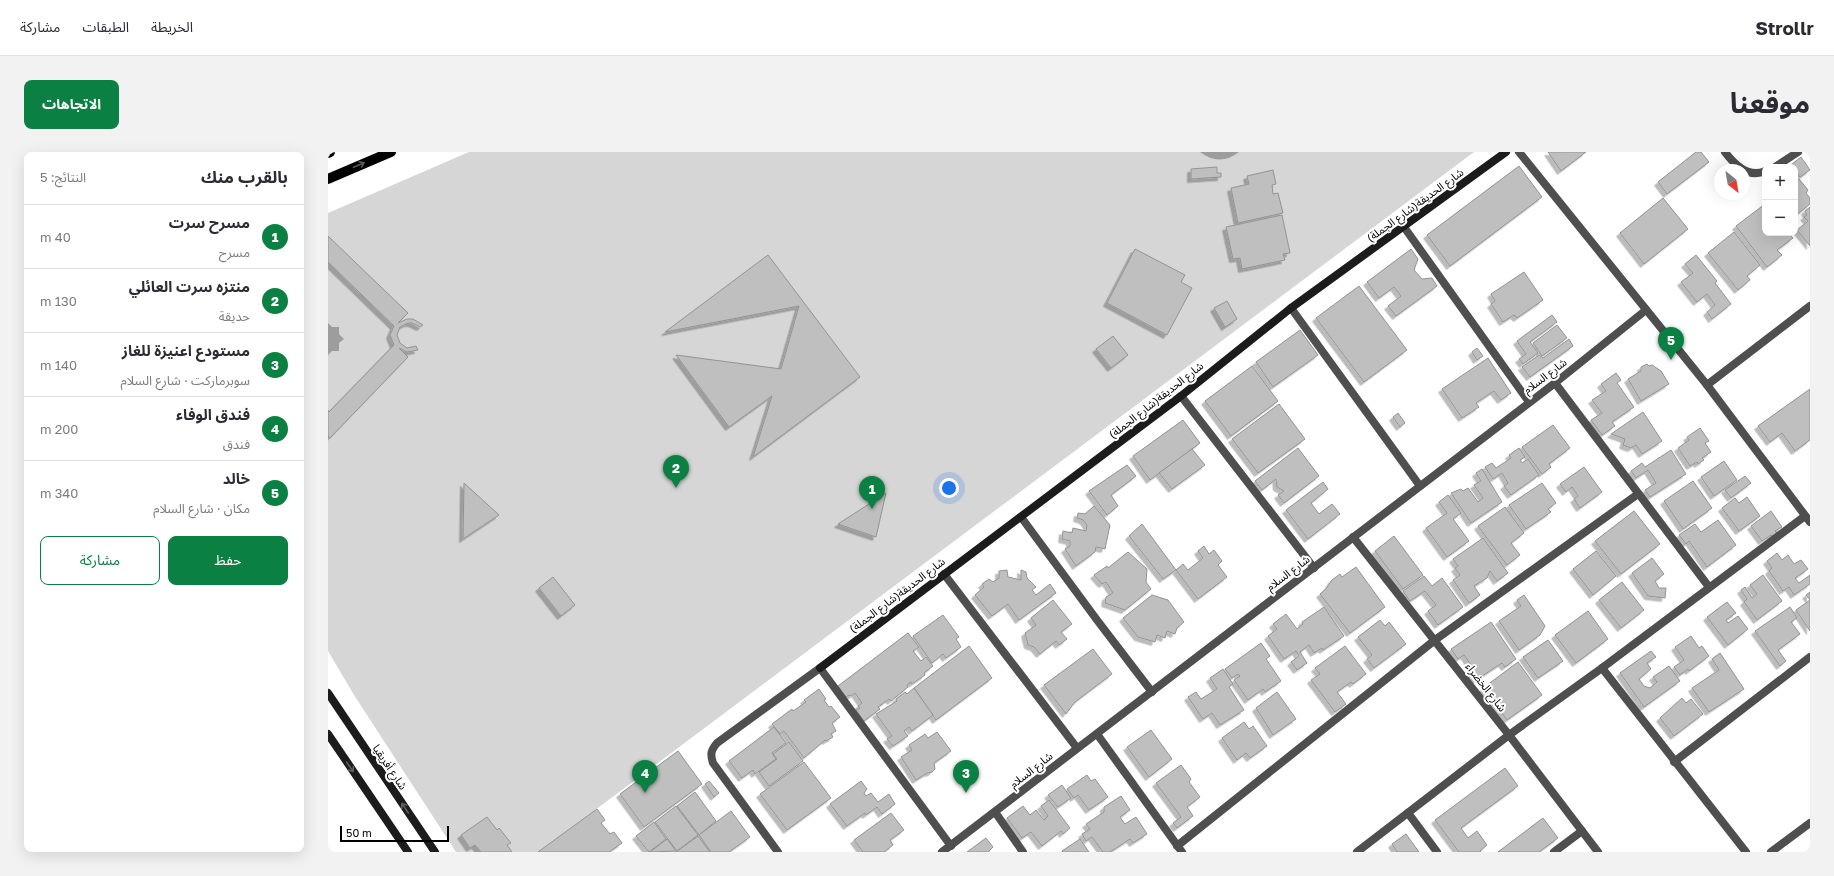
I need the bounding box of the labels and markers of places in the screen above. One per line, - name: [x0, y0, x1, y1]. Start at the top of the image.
- pin: 5: [1658, 327, 1684, 360]
- pin: 2: [663, 455, 689, 488]
- pin: 1: [859, 476, 885, 509]
- pin: 4: [632, 760, 658, 793]
- pin: 3: [953, 760, 979, 793]

